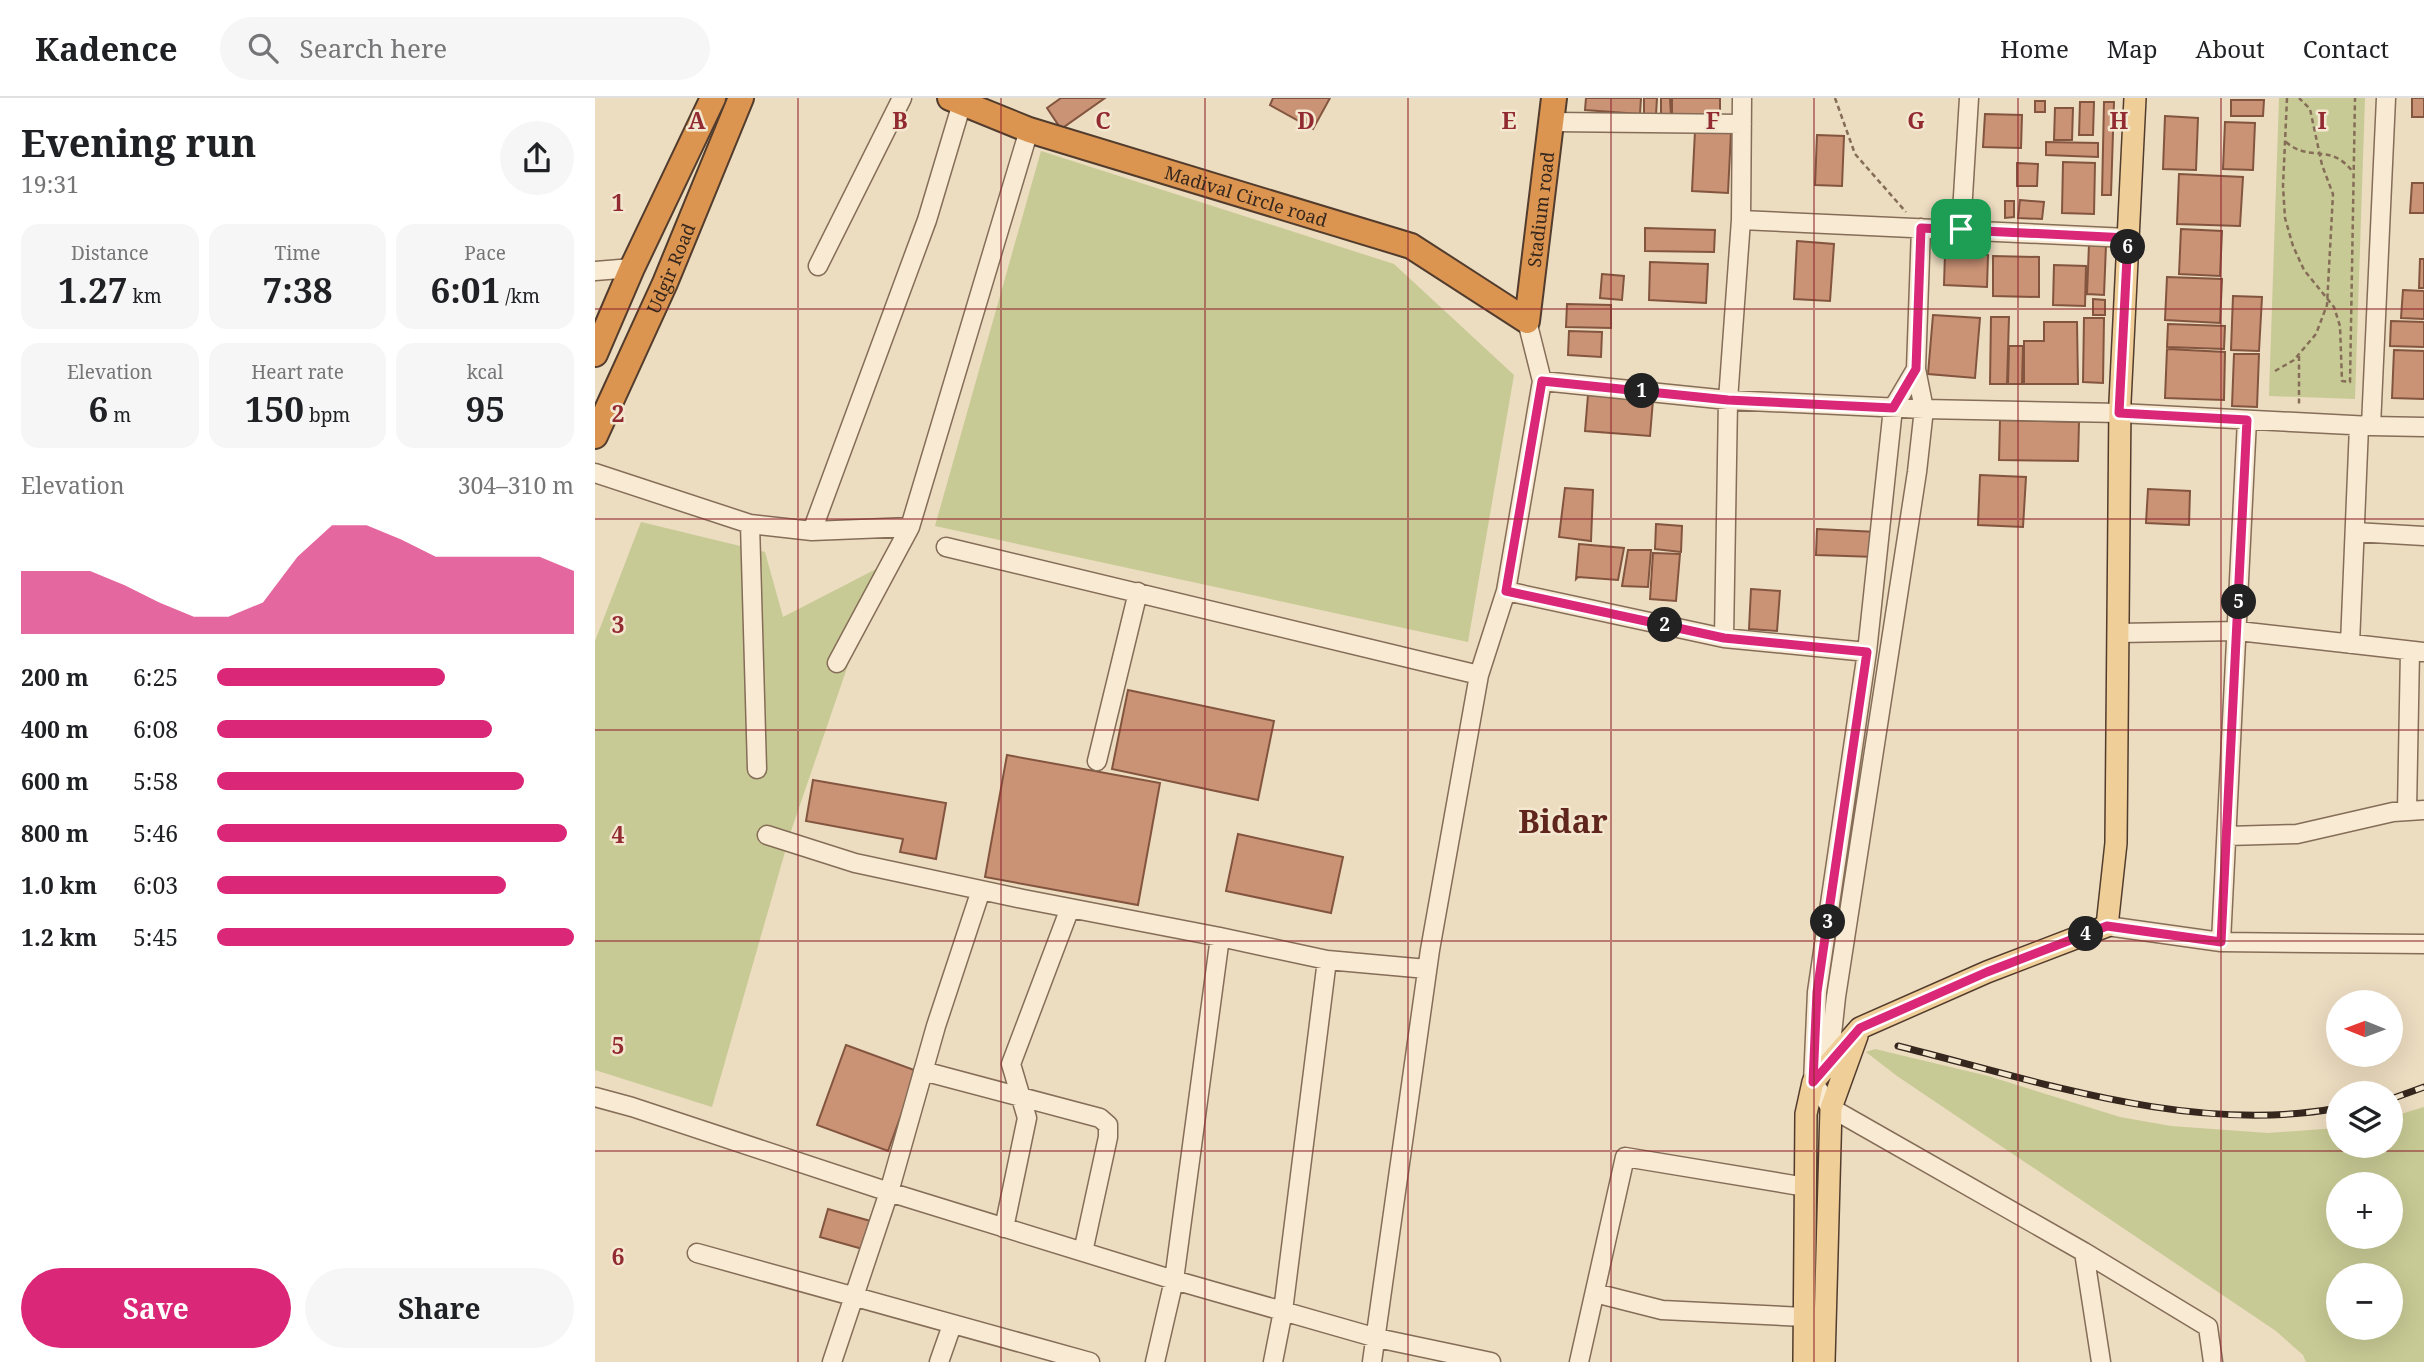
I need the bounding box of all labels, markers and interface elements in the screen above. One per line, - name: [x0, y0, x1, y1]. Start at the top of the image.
- search box: [220, 17, 710, 80]
- text: Kadence: [35, 26, 178, 71]
- icon: search: [244, 29, 282, 67]
- text: Search here: [300, 30, 447, 66]
- text: Home: [2000, 32, 2069, 65]
- text: Map: [2107, 32, 2158, 65]
- text: About: [2196, 32, 2265, 65]
- text: Contact: [2303, 32, 2389, 65]
- text: A: [688, 104, 706, 136]
- text: B: [892, 104, 908, 136]
- text: C: [1095, 104, 1111, 136]
- text: D: [1297, 104, 1315, 136]
- text: E: [1501, 104, 1517, 136]
- text: F: [1706, 104, 1720, 136]
- text: G: [1907, 104, 1925, 136]
- text: H: [2110, 104, 2129, 136]
- text: I: [2317, 104, 2327, 136]
- text: Evening run: [21, 116, 256, 168]
- button: share: [500, 121, 574, 195]
- street label: Stadium road: [1522, 150, 1559, 269]
- street label: Madival Circle road: [1162, 160, 1330, 232]
- text: 19:31: [21, 168, 79, 200]
- text: 1: [612, 186, 625, 218]
- pin: [1931, 199, 1991, 259]
- icon: arrive: [1942, 210, 1980, 248]
- street label: Udgir Road: [641, 219, 700, 317]
- pin: 6: [2111, 230, 2145, 264]
- text: 6: [2122, 233, 2133, 259]
- text: Distance: [71, 240, 149, 266]
- text: Time: [275, 240, 320, 266]
- text: Pace: [464, 240, 506, 266]
- text: 1.27: [58, 266, 128, 313]
- text: 7:38: [263, 266, 332, 313]
- text: 6:01: [430, 266, 500, 313]
- text: km: [128, 283, 162, 309]
- text: /km: [500, 283, 540, 309]
- text: Elevation: [67, 359, 153, 385]
- text: Heart rate: [251, 359, 344, 385]
- text: kcal: [467, 359, 504, 385]
- pin: 1: [1625, 374, 1659, 408]
- text: 1: [1636, 377, 1647, 403]
- text: 6: [88, 385, 108, 432]
- text: 150: [245, 385, 304, 432]
- text: 95: [465, 385, 505, 432]
- text: 2: [612, 397, 625, 429]
- text: m: [108, 402, 131, 428]
- text: bpm: [304, 402, 350, 428]
- text: Elevation: [21, 469, 125, 501]
- text: 304–310 m: [458, 469, 574, 501]
- pin: 5: [2221, 584, 2257, 620]
- text: 5: [2233, 588, 2244, 614]
- text: 3: [612, 608, 625, 640]
- pin: 2: [1647, 608, 1683, 642]
- text: 2: [1659, 611, 1670, 637]
- text: 200 m: [21, 661, 89, 693]
- text: 6:25: [133, 661, 178, 693]
- text: 400 m: [21, 713, 89, 745]
- text: 6:08: [133, 713, 178, 745]
- text: 600 m: [21, 765, 89, 797]
- text: 5:58: [133, 765, 178, 797]
- district label: Bidar: [1518, 799, 1608, 842]
- text: 800 m: [21, 817, 89, 849]
- text: 5:46: [133, 817, 178, 849]
- text: 4: [612, 818, 625, 850]
- text: 1.0 km: [21, 869, 97, 901]
- text: 6:03: [133, 869, 178, 901]
- pin: 3: [1811, 904, 1845, 940]
- text: 3: [1822, 908, 1833, 934]
- pin: 4: [2069, 916, 2103, 952]
- text: 4: [2080, 920, 2091, 946]
- text: 1.2 km: [21, 921, 97, 953]
- text: 5:45: [133, 921, 178, 953]
- north arrow: [2326, 990, 2403, 1068]
- map controls: [2326, 990, 2403, 1340]
- text: 5: [612, 1029, 625, 1061]
- button: layers: [2326, 1081, 2403, 1158]
- button: +: [2326, 1172, 2403, 1249]
- text: 6: [612, 1240, 625, 1272]
- button: −: [2326, 1263, 2403, 1340]
- button: Save: [21, 1268, 291, 1348]
- button: Share: [305, 1268, 574, 1348]

